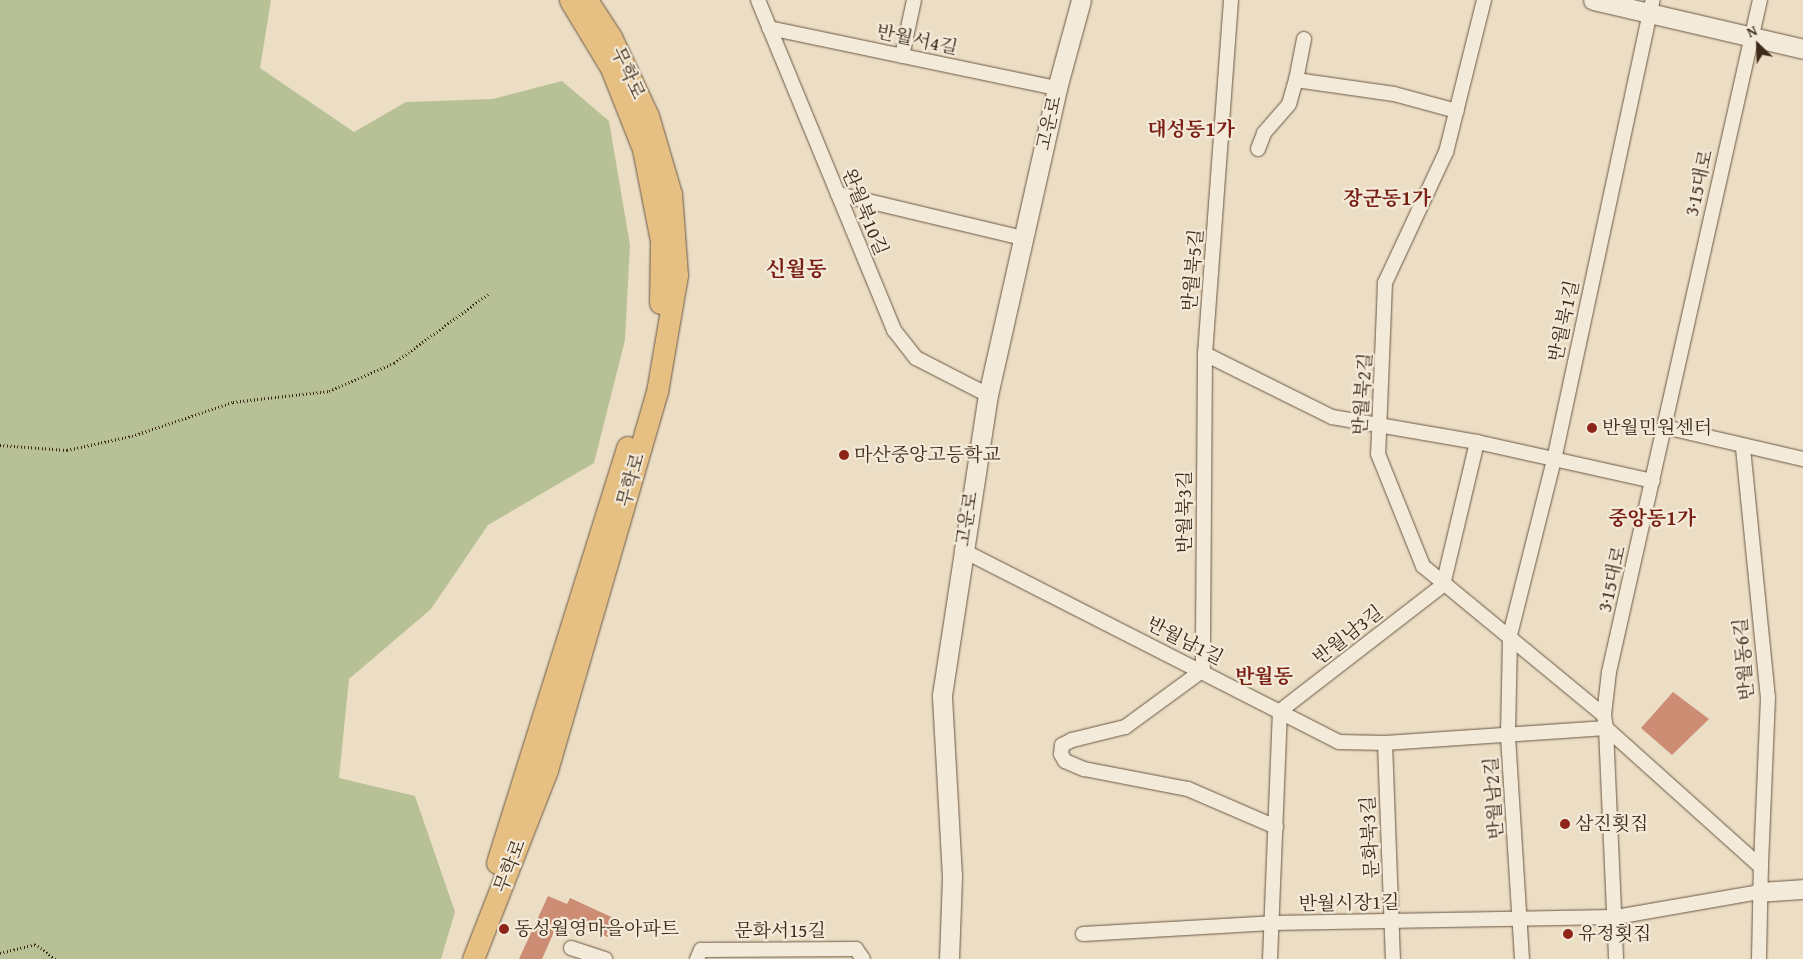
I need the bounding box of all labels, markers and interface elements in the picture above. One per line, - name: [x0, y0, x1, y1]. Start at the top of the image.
- street label: 반월서4길: [874, 20, 960, 60]
- north arrow: [1733, 20, 1783, 70]
- text: N: [1744, 20, 1760, 42]
- street label: 무학로: [606, 43, 650, 103]
- street label: 고운로: [1032, 94, 1066, 152]
- district label: 대성동1가: [1147, 116, 1235, 140]
- street label: 3·15대로: [1680, 148, 1718, 218]
- street label: 완월북10길: [837, 165, 893, 259]
- district label: 장군동1가: [1343, 185, 1431, 209]
- street label: 반월북5길: [1178, 228, 1208, 312]
- district label: 신월동: [766, 256, 826, 282]
- street label: 반월북1길: [1544, 278, 1584, 364]
- street label: 반월북2길: [1349, 352, 1377, 436]
- place label: 반월민원센터: [1602, 417, 1712, 439]
- marker: 반월민원센터: [1586, 422, 1598, 434]
- place label: 마산중앙고등학교: [854, 444, 1001, 466]
- marker: 마산중앙고등학교: [838, 449, 850, 461]
- street label: 무학로: [612, 450, 650, 510]
- street label: 반월북3길: [1174, 471, 1196, 553]
- street label: 고운로: [951, 490, 983, 548]
- district label: 중앙동1가: [1608, 505, 1696, 529]
- street label: 3·15대로: [1593, 544, 1631, 614]
- street label: 반월남3길: [1308, 601, 1388, 669]
- street label: 반월남1길: [1143, 612, 1227, 670]
- street label: 반월동6길: [1729, 617, 1759, 701]
- district label: 반월동: [1235, 663, 1293, 687]
- street label: 반월남2길: [1480, 756, 1508, 840]
- street label: 문화북3길: [1356, 795, 1384, 879]
- place label: 삼진횟집: [1575, 813, 1648, 835]
- marker: 삼진횟집: [1559, 818, 1571, 830]
- street label: 무학로: [489, 836, 531, 896]
- street label: 반월시장1길: [1298, 891, 1400, 915]
- place label: 동성월영마을아파트: [514, 918, 679, 940]
- street label: 문화서15길: [734, 920, 826, 942]
- marker: 동성월영마을아파트: [498, 923, 510, 935]
- place label: 유정횟집: [1578, 923, 1651, 945]
- marker: 유정횟집: [1562, 928, 1574, 940]

